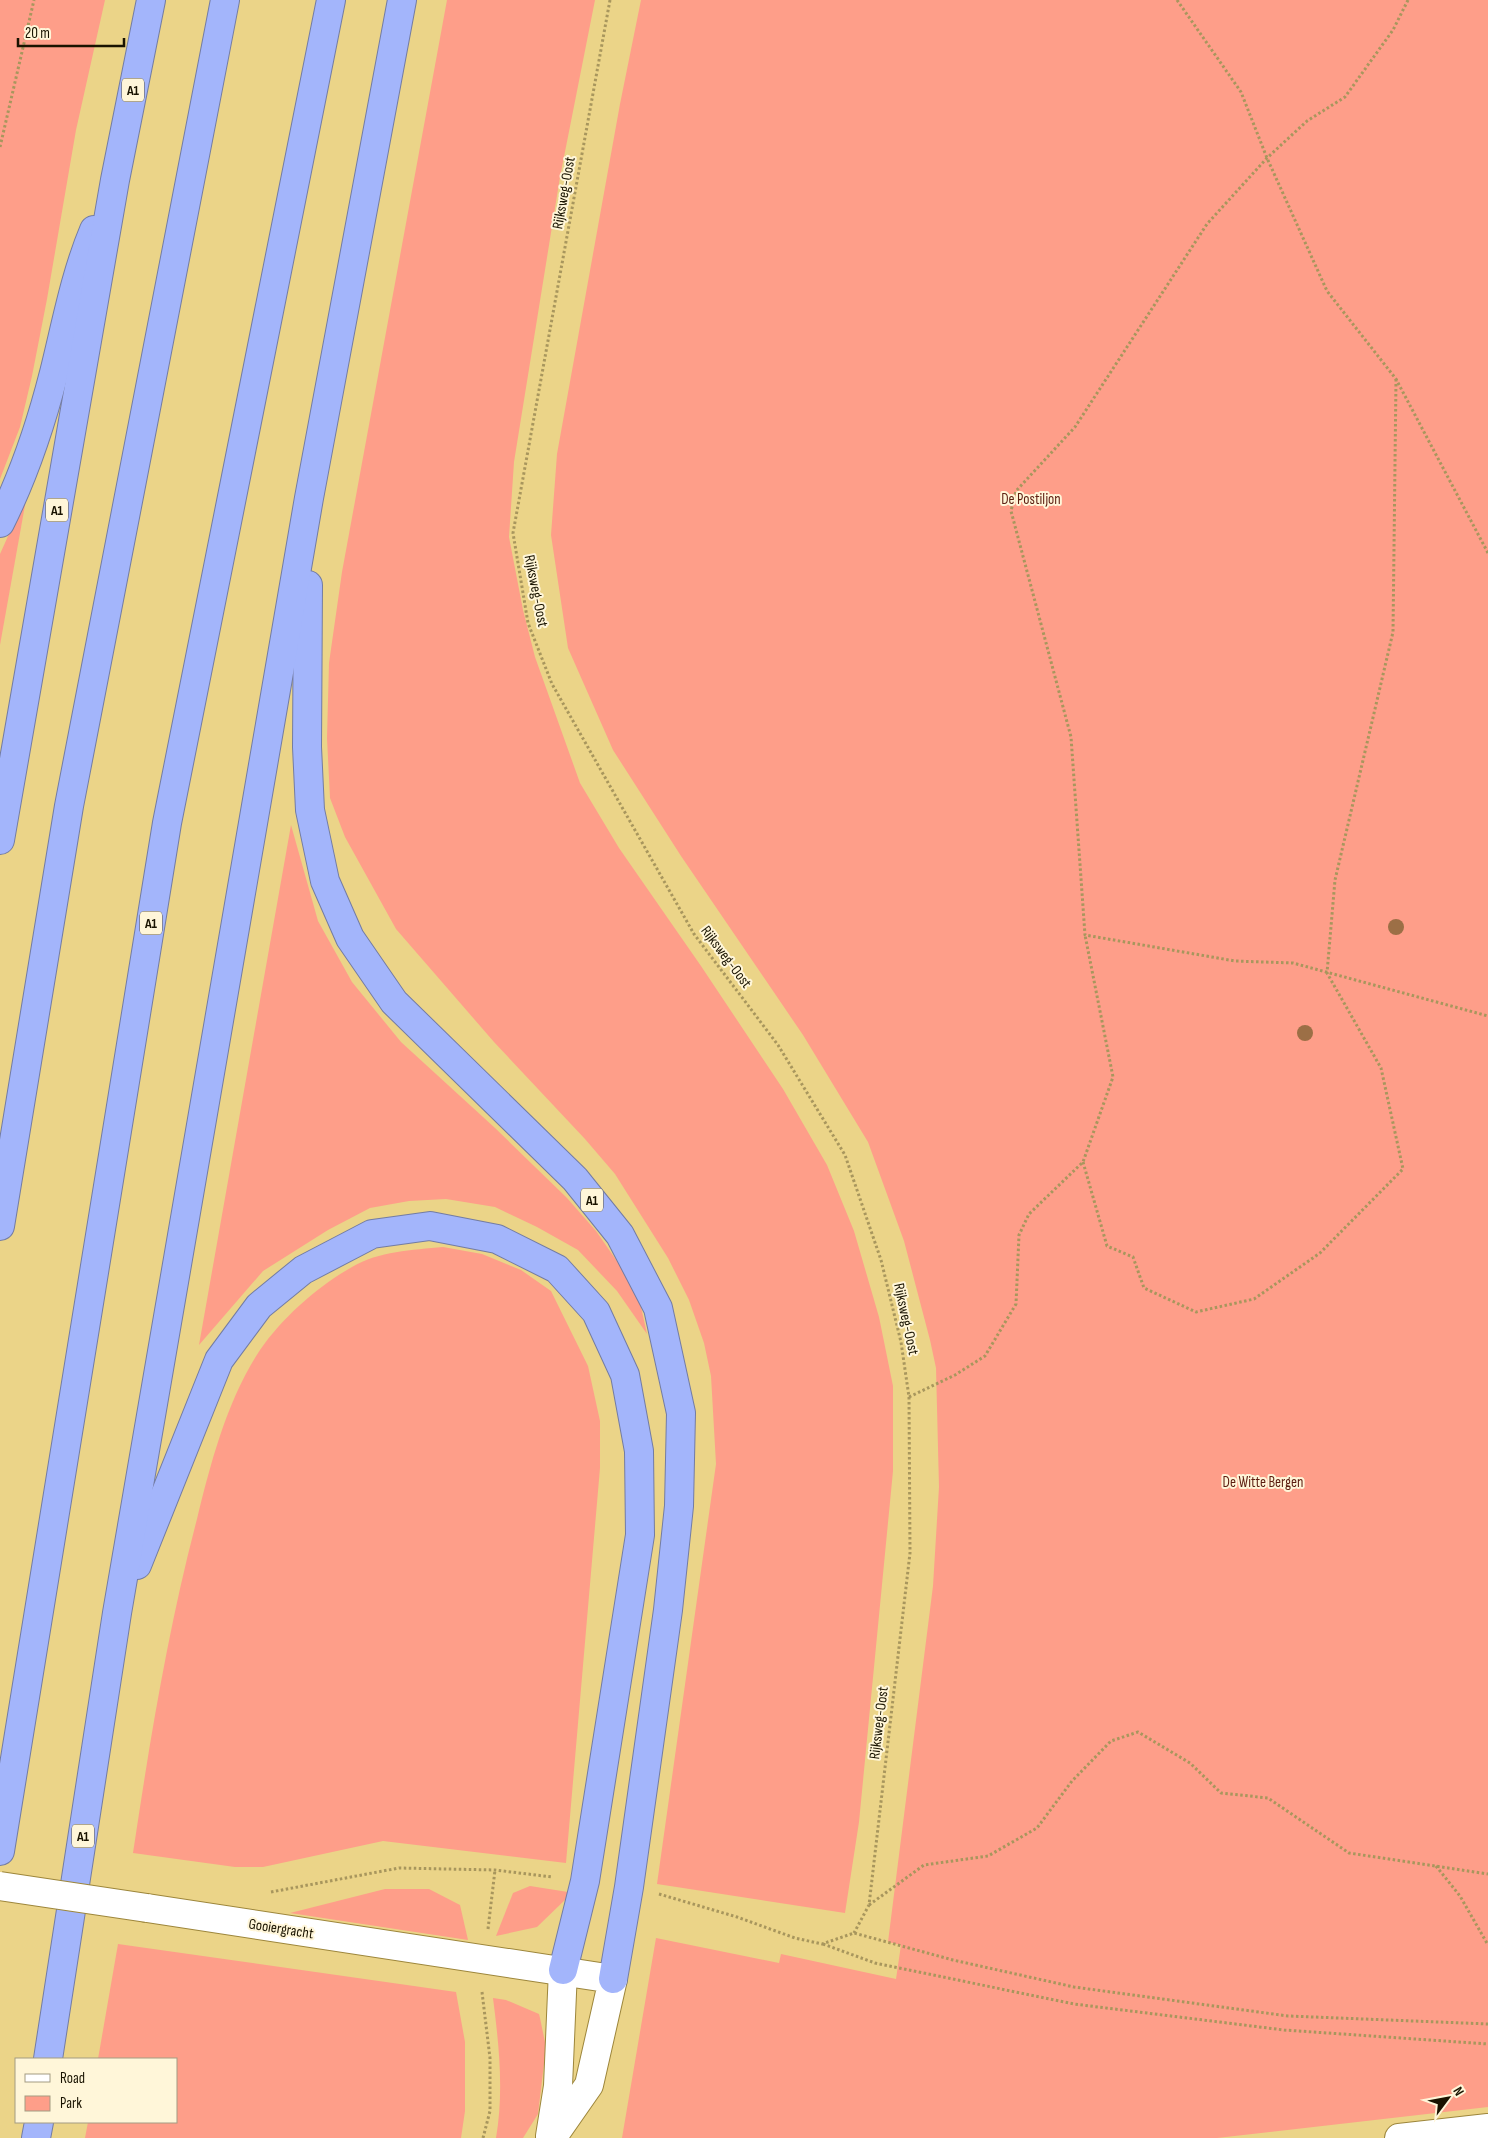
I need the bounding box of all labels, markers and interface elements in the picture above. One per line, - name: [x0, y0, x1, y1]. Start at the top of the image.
- scale bar: [18, 15, 124, 47]
- text: 20 m: [25, 24, 50, 43]
- road number: A1: [122, 78, 144, 102]
- street label: Rijksweg-Oost: [548, 155, 580, 231]
- park label: De Postiljon: [1001, 490, 1061, 509]
- road number: A1: [46, 498, 68, 522]
- street label: Rijksweg-Oost: [520, 553, 552, 629]
- road number: A1: [140, 911, 162, 934]
- street label: Rijksweg-Oost: [696, 922, 756, 992]
- road number: A1: [581, 1188, 603, 1212]
- street label: Rijksweg-Oost: [889, 1281, 923, 1357]
- park label: De Witte Bergen: [1223, 1473, 1303, 1492]
- street label: Rijksweg-Oost: [865, 1685, 893, 1760]
- road number: A1: [72, 1824, 94, 1848]
- street label: Gooiergracht: [247, 1914, 315, 1944]
- legend: [15, 2058, 178, 2123]
- text: Road: [60, 2069, 85, 2088]
- north arrow: [1423, 2073, 1473, 2123]
- text: N: [1449, 2084, 1468, 2099]
- text: Park: [60, 2094, 82, 2113]

